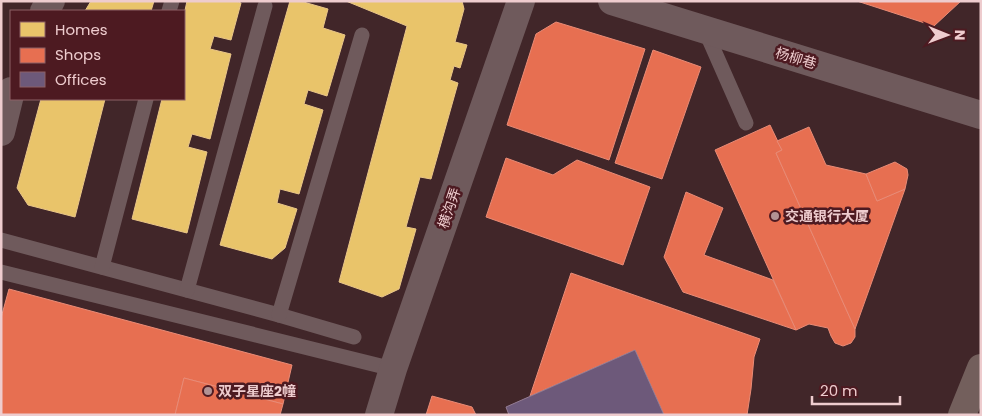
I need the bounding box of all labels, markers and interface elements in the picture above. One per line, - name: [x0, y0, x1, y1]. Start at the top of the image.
- legend: [10, 10, 185, 100]
- north arrow: [922, 10, 972, 60]
- text: Homes: [55, 19, 108, 40]
- text: N: [950, 30, 970, 41]
- street label: 杨柳巷: [773, 42, 819, 74]
- text: Shops: [55, 44, 101, 65]
- text: Offices: [55, 69, 107, 90]
- street label: 横沟弄: [433, 185, 465, 231]
- place label: 交通银行大厦: [785, 206, 869, 226]
- marker: 交通银行大厦: [769, 210, 781, 222]
- scale bar: [812, 374, 900, 406]
- text: 20 m: [820, 380, 858, 401]
- place label: 双子星座2幢: [218, 381, 296, 401]
- marker: 双子星座2幢: [202, 385, 214, 397]

